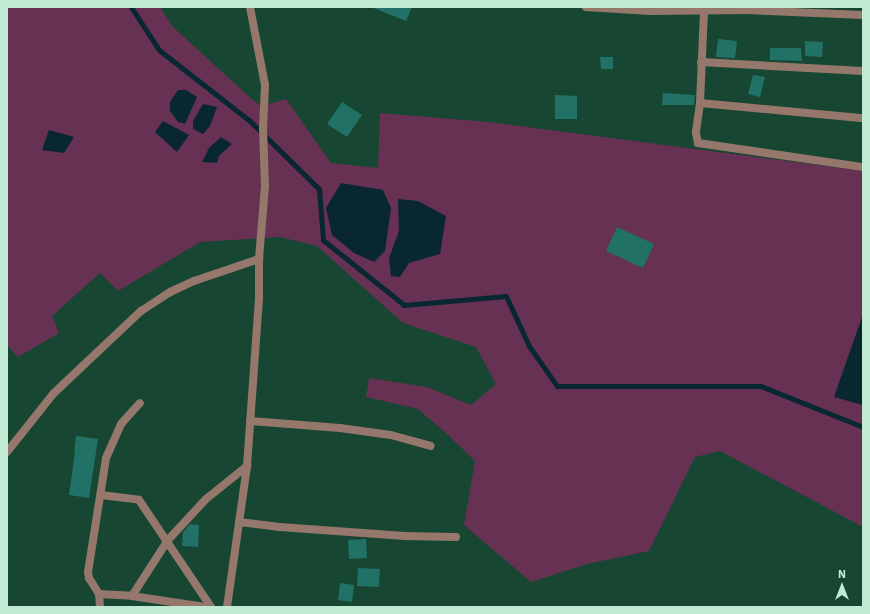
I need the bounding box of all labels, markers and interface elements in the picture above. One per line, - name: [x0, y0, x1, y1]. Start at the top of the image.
- north arrow: [822, 566, 862, 606]
- text: N: [838, 567, 846, 581]

